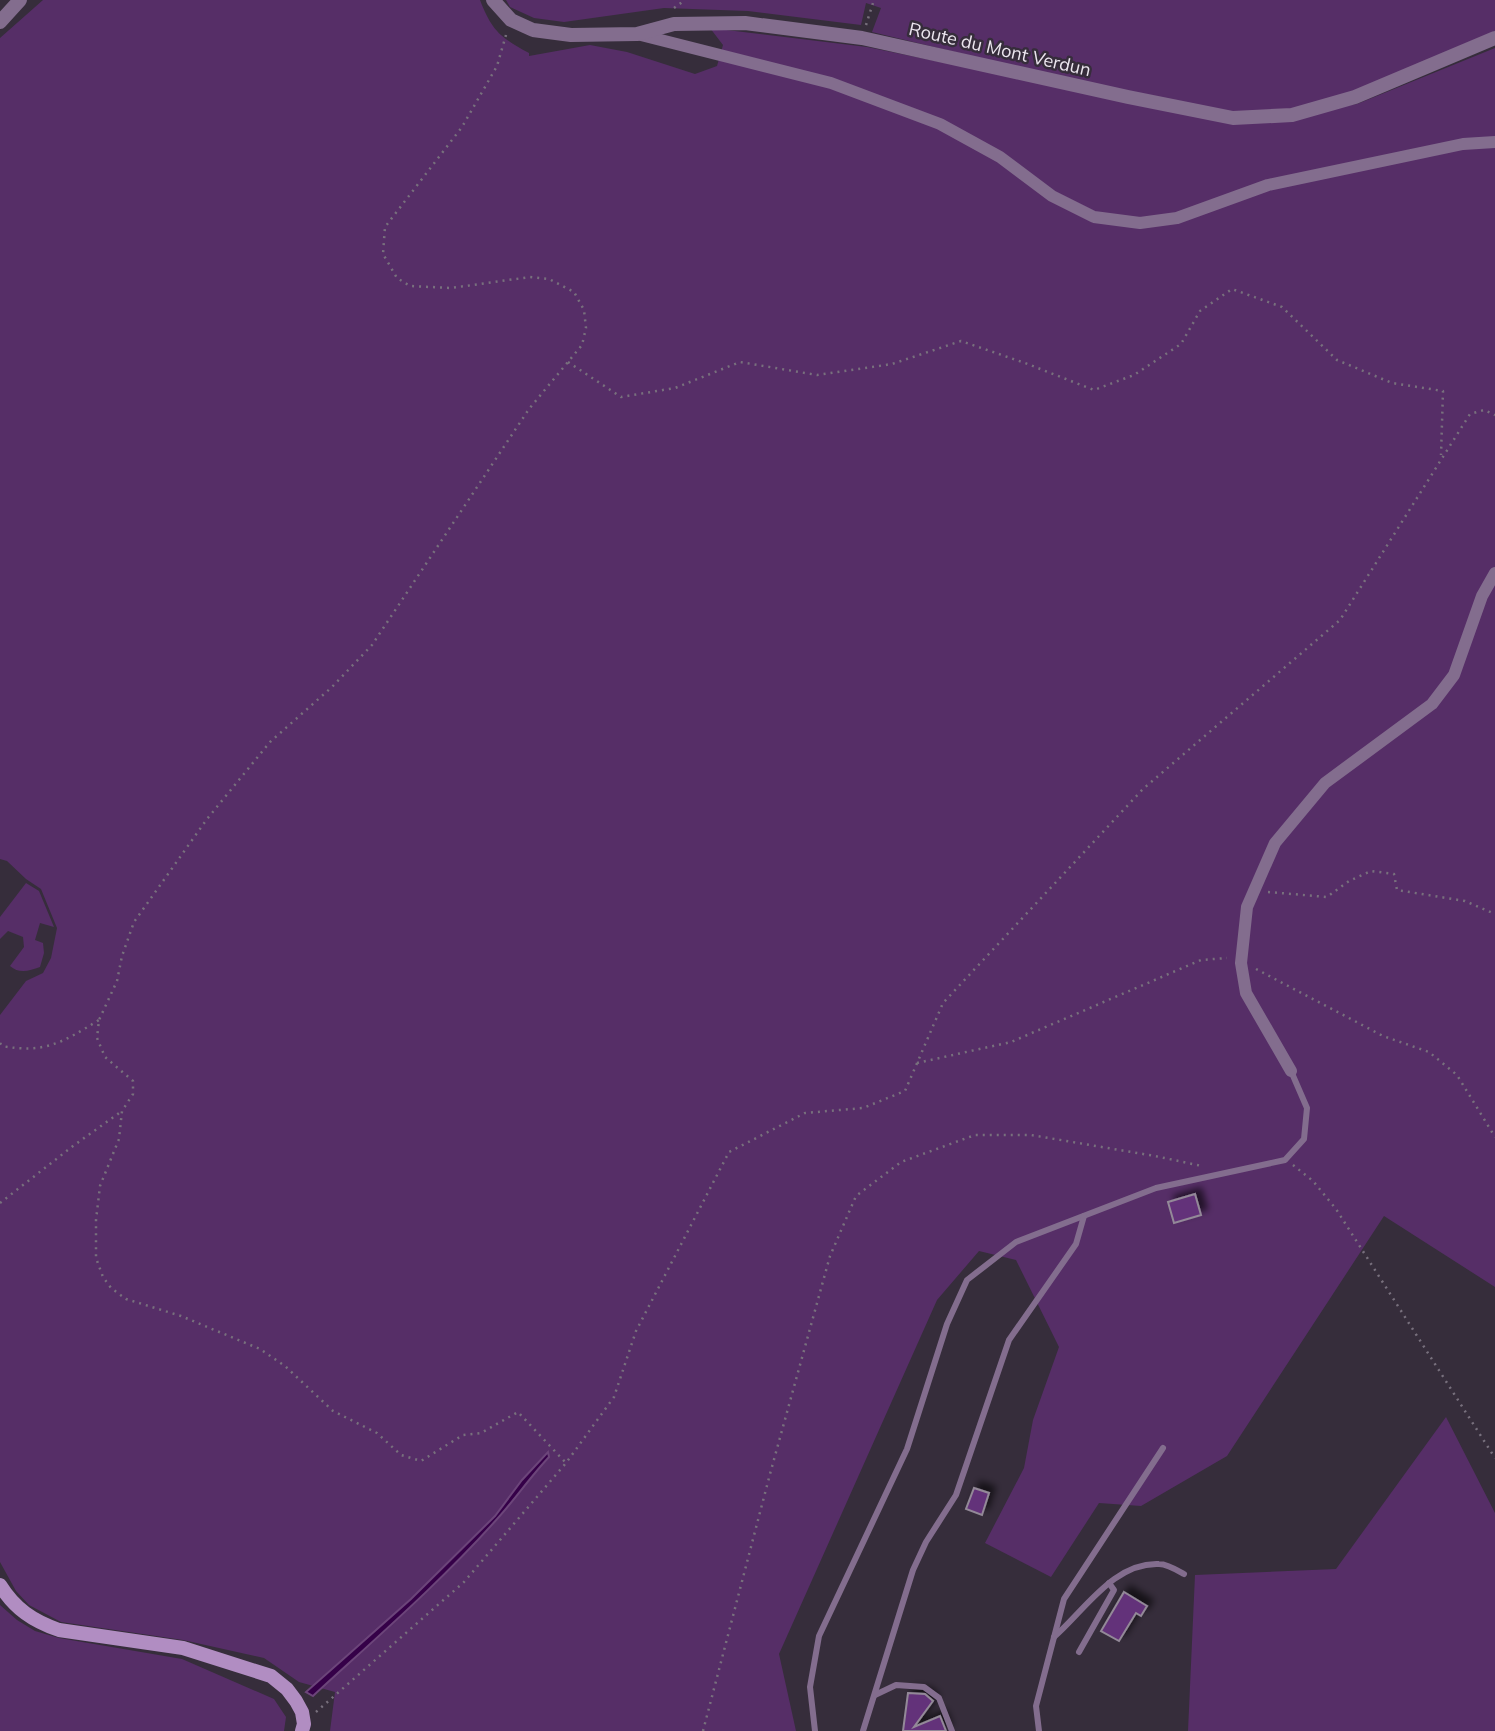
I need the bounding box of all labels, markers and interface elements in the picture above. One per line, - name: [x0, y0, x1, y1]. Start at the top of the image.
- street label: Route du Mont Verdun: [907, 17, 1093, 81]

